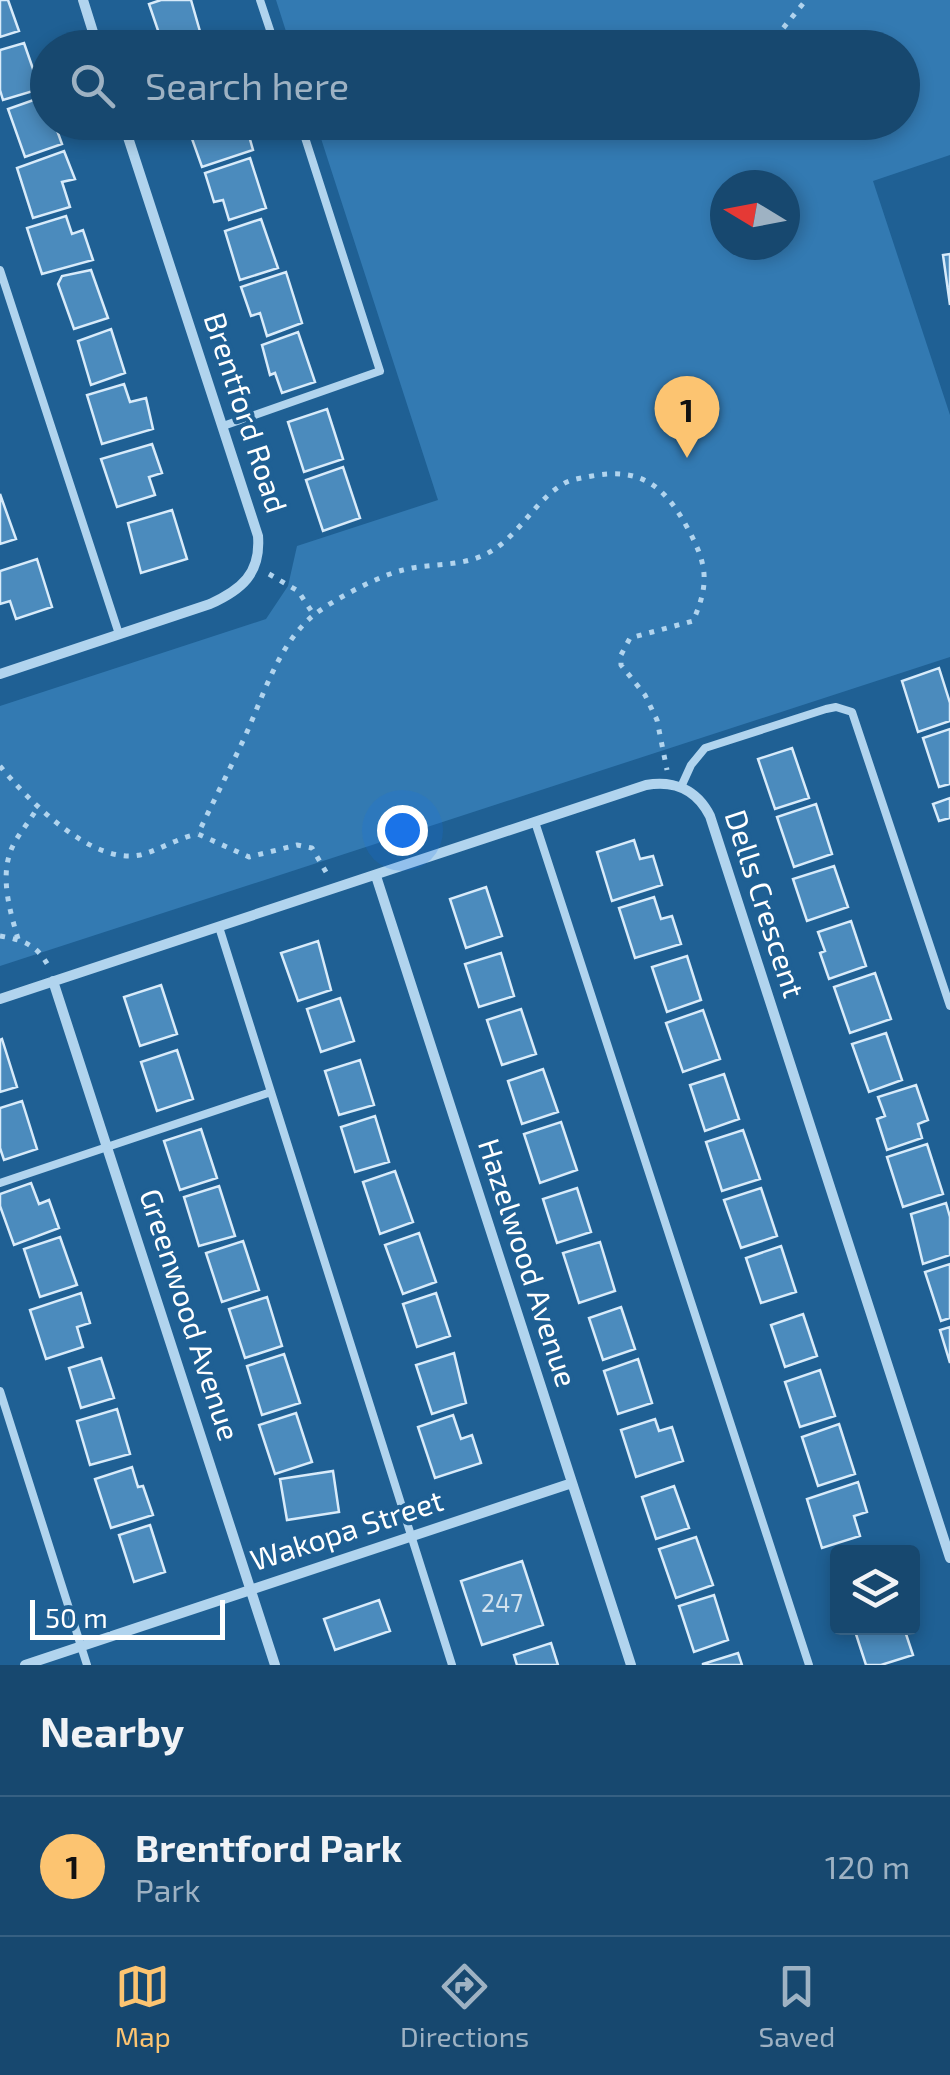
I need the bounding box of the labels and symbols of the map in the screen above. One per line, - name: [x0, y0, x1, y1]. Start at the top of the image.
- north arrow: [710, 170, 800, 260]
- street label: Brentford Road: [198, 308, 296, 517]
- pin: 1: [654, 376, 720, 458]
- your location: [377, 805, 428, 856]
- street label: Dells Crescent: [719, 805, 813, 1002]
- street label: Hazelwood Avenue: [472, 1134, 586, 1391]
- street label: Greenwood Avenue: [133, 1184, 249, 1445]
- street label: Wakopa Street: [246, 1481, 447, 1577]
- house number: 247: [481, 1587, 523, 1617]
- scale bar: [30, 1595, 225, 1640]

